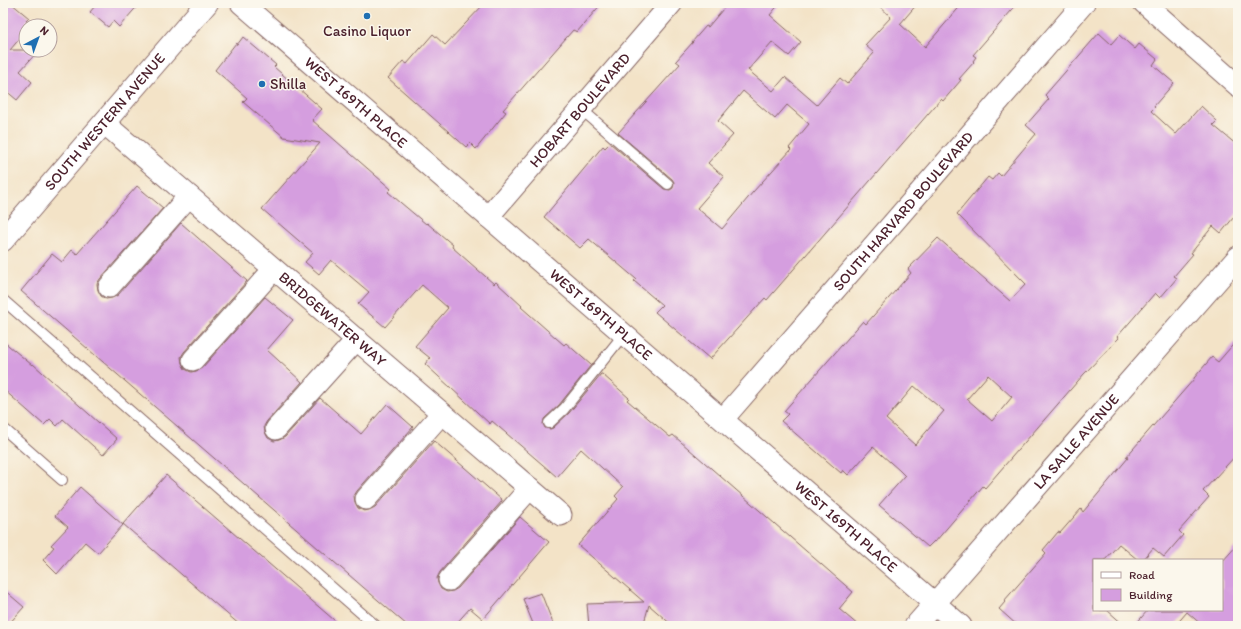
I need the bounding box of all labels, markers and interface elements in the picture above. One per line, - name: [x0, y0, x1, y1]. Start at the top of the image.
- marker: Casino Liquor: [362, 11, 372, 21]
- north arrow: [18, 18, 58, 58]
- place label: Casino Liquor: [323, 22, 411, 40]
- text: N: [37, 23, 51, 38]
- street label: SOUTH WESTERN AVENUE: [41, 49, 169, 194]
- street label: HOBART BOULEVARD: [526, 49, 634, 171]
- street label: WEST 169TH PLACE: [301, 53, 411, 152]
- place label: Shilla: [270, 75, 307, 93]
- marker: Shilla: [257, 79, 267, 89]
- street label: SOUTH HARVARD BOULEVARD: [829, 128, 977, 295]
- street label: WEST 169TH PLACE: [546, 265, 656, 364]
- street label: BRIDGEWATER WAY: [275, 268, 390, 370]
- street label: LA SALLE AVENUE: [1030, 390, 1123, 493]
- street label: WEST 169TH PLACE: [791, 477, 901, 576]
- legend: [1093, 559, 1223, 611]
- text: Road: [1129, 568, 1155, 582]
- text: Building: [1129, 588, 1173, 602]

